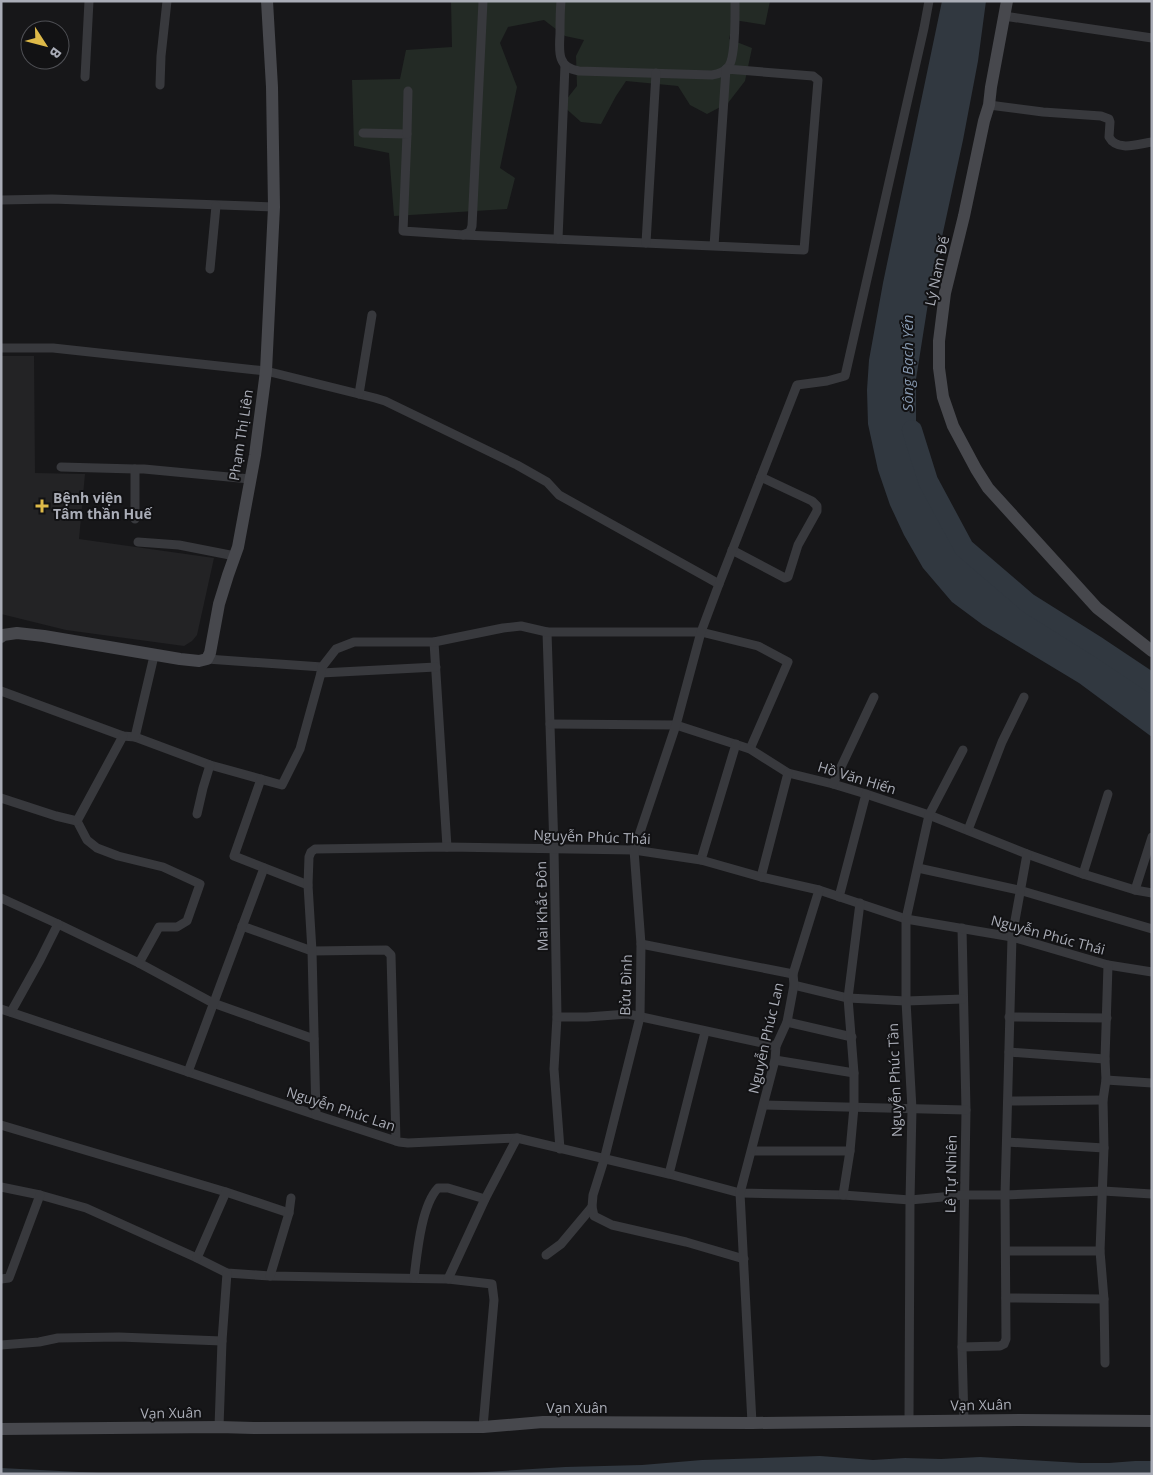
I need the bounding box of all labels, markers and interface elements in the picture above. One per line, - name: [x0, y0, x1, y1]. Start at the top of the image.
- north arrow: [20, 20, 70, 70]
- text: B: [45, 44, 66, 62]
- street label: Lý Nam Đế: [920, 234, 953, 308]
- water label: Sông Bạch Yến: [897, 315, 917, 411]
- street label: Phạm Thị Liên: [224, 388, 257, 482]
- place label: Bệnh viện Tâm thần Huế: [53, 488, 152, 523]
- marker: Bệnh viện Tâm thần Huế: [35, 499, 49, 513]
- street label: Hồ Văn Hiến: [816, 757, 899, 798]
- street label: Nguyễn Phúc Thái: [533, 825, 651, 848]
- street label: Mai Khắc Đôn: [531, 861, 552, 951]
- street label: Nguyễn Phúc Thái: [989, 910, 1107, 959]
- street label: Bửu Đình: [615, 954, 636, 1016]
- street label: Nguyễn Phúc Lan: [743, 980, 788, 1095]
- street label: Nguyễn Phúc Tần: [883, 1023, 906, 1137]
- street label: Nguyễn Phúc Lan: [284, 1082, 398, 1135]
- street label: Lê Tự Nhiên: [940, 1135, 961, 1213]
- street label: Vạn Xuân: [950, 1394, 1012, 1415]
- street label: Vạn Xuân: [546, 1398, 608, 1417]
- street label: Vạn Xuân: [140, 1402, 202, 1423]

